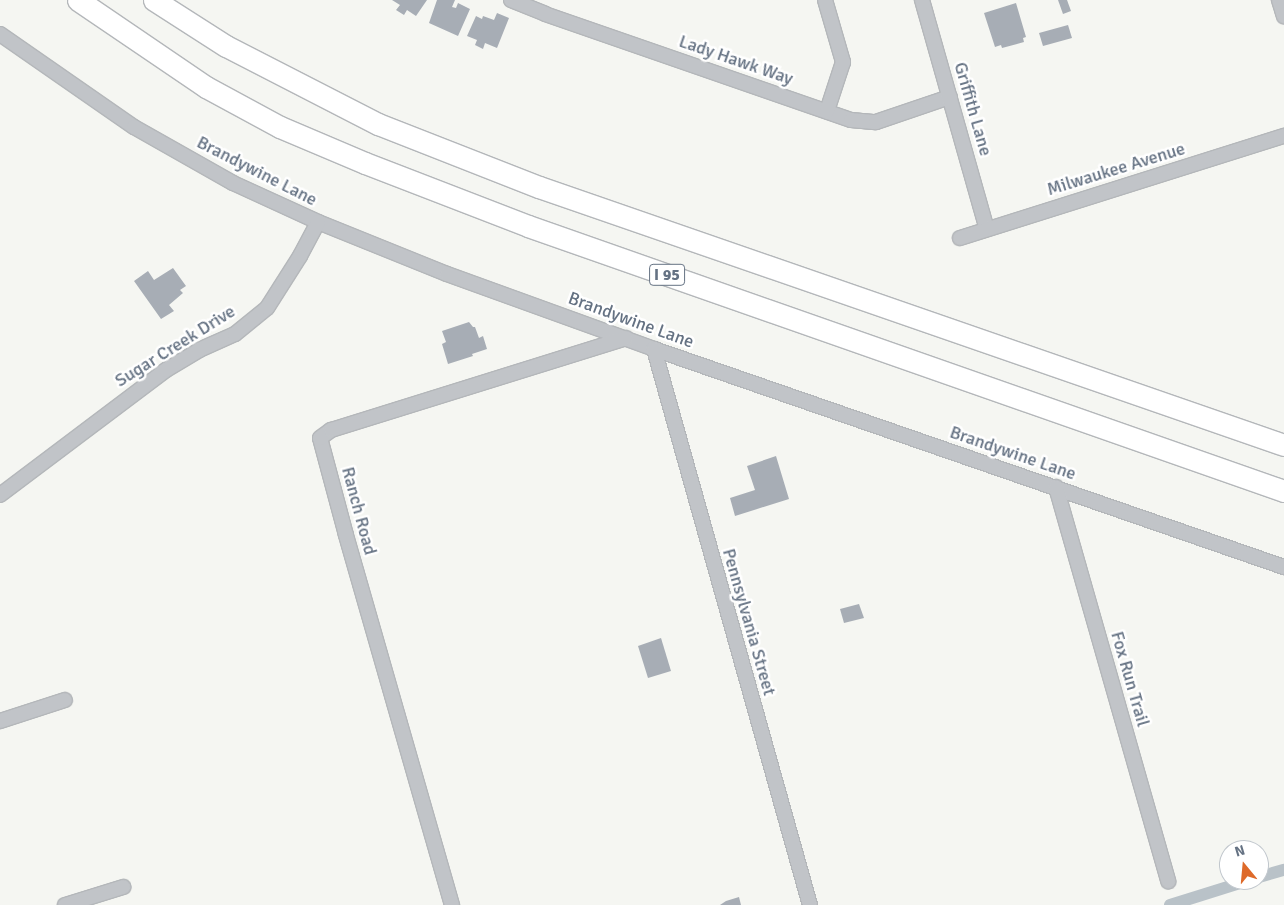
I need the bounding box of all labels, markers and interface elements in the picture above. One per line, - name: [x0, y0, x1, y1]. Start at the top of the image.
- street label: Lady Hawk Way: [676, 30, 796, 90]
- street label: Griffith Lane: [949, 60, 997, 158]
- street label: Brandywine Lane: [193, 131, 321, 211]
- street label: Milwaukee Avenue: [1044, 138, 1188, 200]
- road number: I 95: [648, 262, 686, 288]
- street label: Brandywine Lane: [565, 287, 697, 353]
- street label: Sugar Creek Drive: [111, 300, 239, 392]
- street label: Brandywine Lane: [947, 421, 1079, 485]
- street label: Ranch Road: [337, 465, 381, 557]
- street label: Pennsylvania Street: [718, 546, 780, 698]
- street label: Fox Run Trail: [1106, 629, 1154, 729]
- north arrow: [1219, 840, 1269, 890]
- text: N: [1233, 842, 1247, 861]

